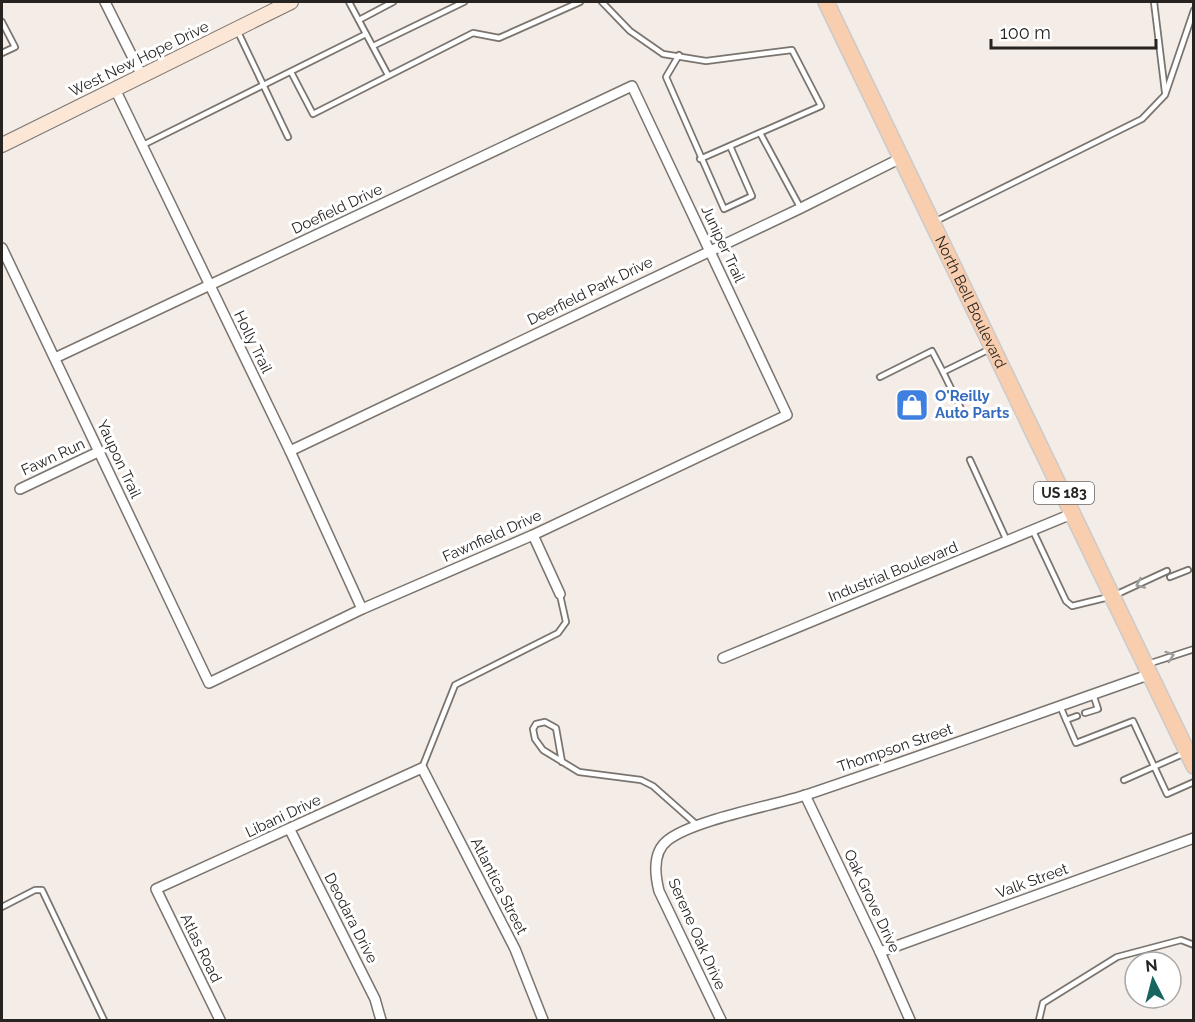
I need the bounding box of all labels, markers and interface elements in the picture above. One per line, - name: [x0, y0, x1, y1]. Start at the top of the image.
- scale bar: [991, 12, 1156, 50]
- street label: West New Hope Drive: [66, 17, 212, 101]
- text: 100 m: [1000, 22, 1051, 43]
- street label: Doefield Drive: [289, 180, 385, 238]
- street label: Juniper Trail: [697, 203, 749, 286]
- street label: North Bell Boulevard: [931, 233, 1010, 371]
- street label: Deerfield Park Drive: [524, 253, 656, 329]
- street label: Holly Trail: [230, 308, 276, 377]
- shop icon: O'Reilly Auto Parts: [894, 387, 930, 423]
- place label: O'Reilly Auto Parts: [935, 387, 1009, 422]
- street label: Yaupon Trail: [93, 417, 145, 502]
- street label: Fawn Run: [18, 434, 88, 480]
- road number: US 183: [1034, 482, 1094, 504]
- street label: Fawnfield Drive: [440, 506, 544, 566]
- street label: Industrial Boulevard: [826, 538, 960, 606]
- one-way arrow: [1135, 576, 1146, 588]
- one-way arrow: [1164, 651, 1175, 664]
- street label: Thompson Street: [835, 720, 955, 776]
- street label: Libani Drive: [242, 791, 324, 841]
- street label: Atlantica Street: [467, 835, 531, 937]
- street label: Oak Grove Drive: [840, 847, 904, 956]
- street label: Valk Street: [994, 860, 1070, 902]
- street label: Deodara Drive: [321, 870, 382, 966]
- street label: Serene Oak Drive: [664, 875, 730, 993]
- street label: Atlas Road: [177, 911, 225, 985]
- north arrow: [1123, 950, 1183, 1010]
- text: N: [1144, 955, 1159, 976]

